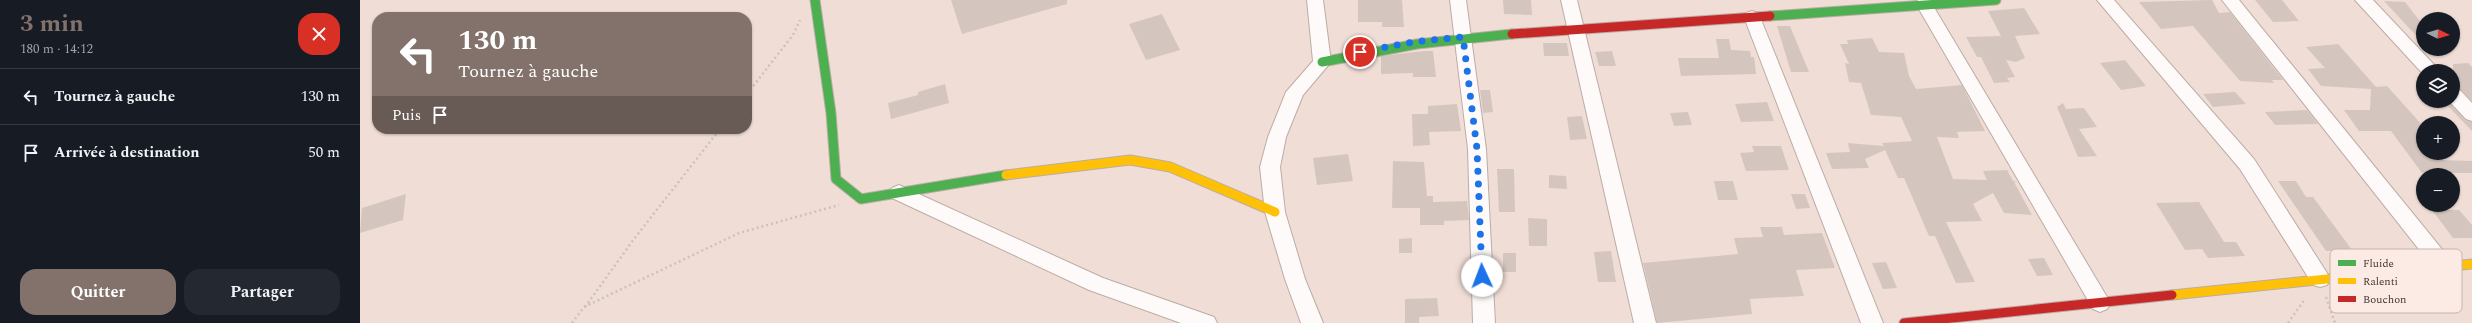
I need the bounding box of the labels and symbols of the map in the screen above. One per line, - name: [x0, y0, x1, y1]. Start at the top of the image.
- north arrow: [2416, 12, 2460, 56]
- pin: [1343, 35, 1377, 69]
- legend: [2330, 249, 2462, 313]
- position arrow: [1461, 255, 1503, 297]
- text: Fluide: [2363, 255, 2394, 272]
- text: Ralenti: [2363, 273, 2398, 290]
- text: Bouchon: [2363, 291, 2406, 308]

